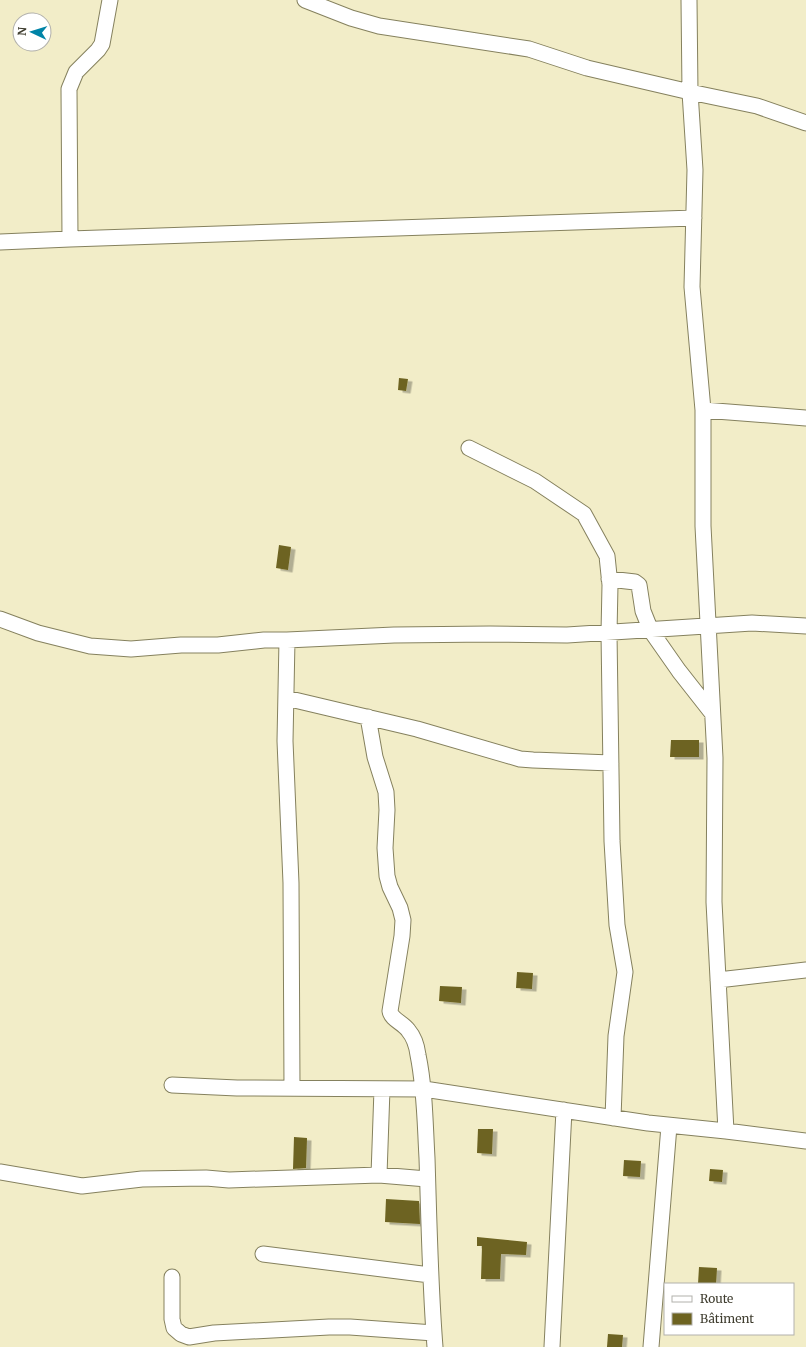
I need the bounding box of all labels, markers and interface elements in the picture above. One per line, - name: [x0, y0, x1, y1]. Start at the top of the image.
- north arrow: [12, 12, 52, 52]
- text: N: [15, 26, 29, 36]
- legend: [664, 1283, 794, 1335]
- text: Route: [700, 1291, 733, 1306]
- text: Bâtiment: [700, 1311, 754, 1326]

